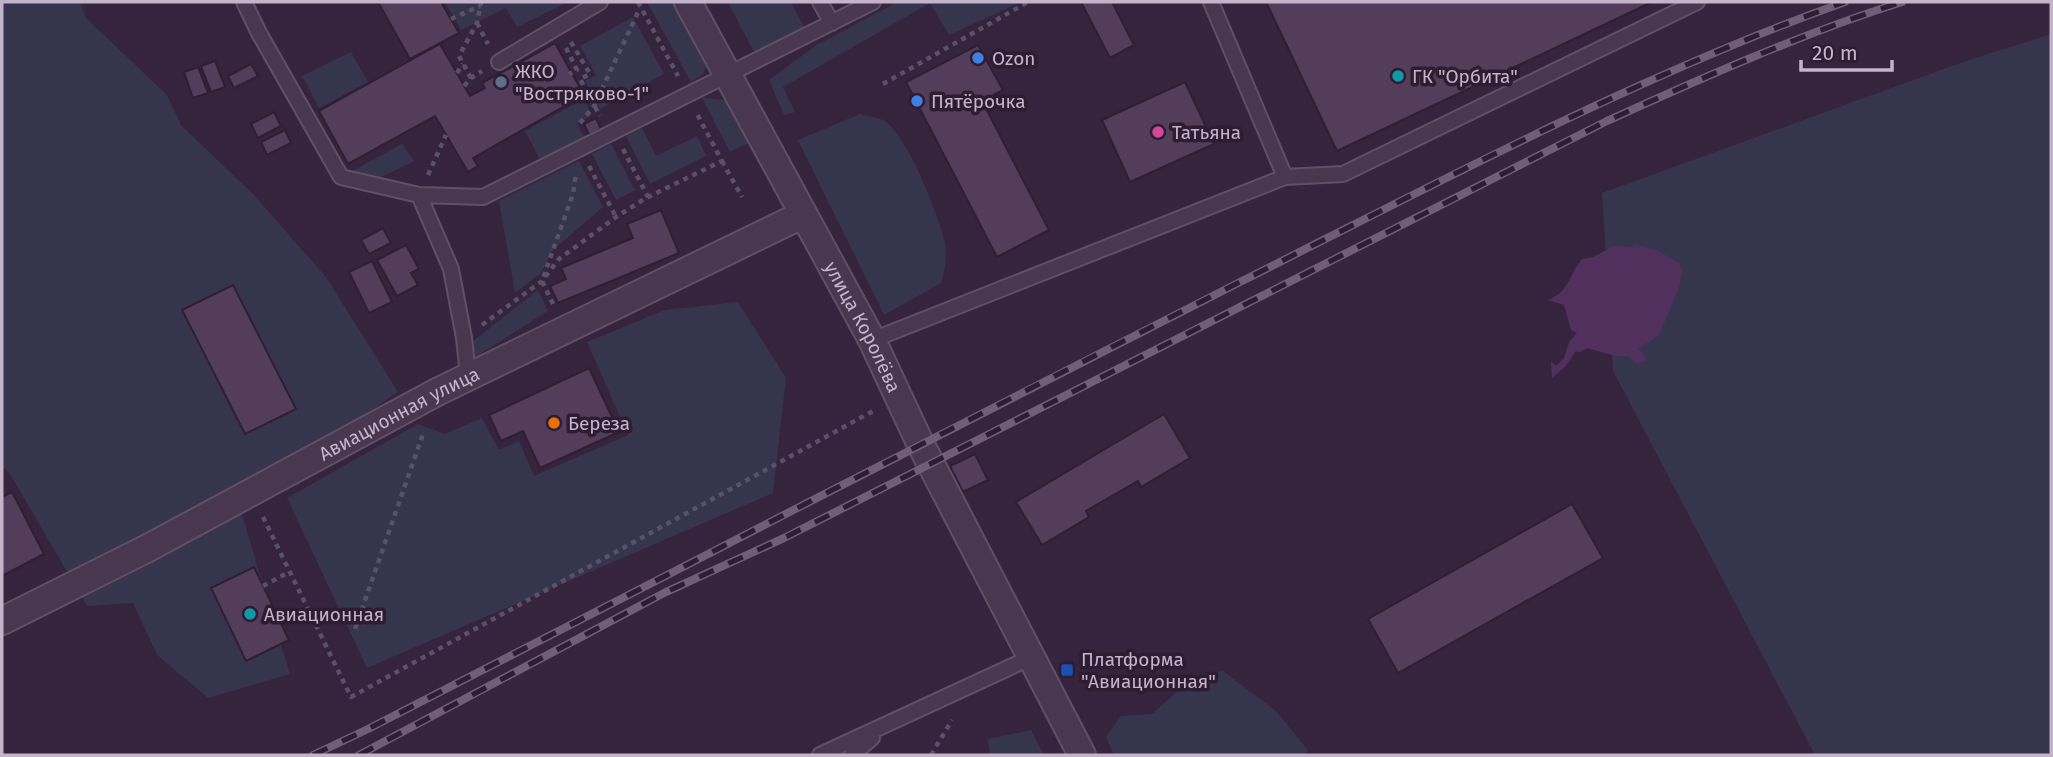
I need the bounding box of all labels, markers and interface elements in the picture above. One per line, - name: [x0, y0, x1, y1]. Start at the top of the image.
- scale bar: [1801, 28, 1892, 72]
- text: 20 m: [1812, 40, 1858, 66]
- place label: Ozon: [992, 47, 1035, 70]
- marker: Ozon: [970, 50, 986, 66]
- place label: ЖКО "Востряково-1": [515, 60, 649, 105]
- place label: ГК "Орбита": [1412, 65, 1518, 88]
- marker: ГК "Орбита": [1390, 68, 1406, 84]
- marker: ЖКО "Востряково-1": [493, 74, 509, 90]
- place label: Пятёрочка: [931, 90, 1026, 113]
- marker: Пятёрочка: [909, 93, 925, 109]
- place label: Татьяна: [1172, 121, 1241, 144]
- marker: Татьяна: [1150, 124, 1166, 140]
- street label: улица Королёва: [819, 257, 906, 396]
- street label: Авиационная улица: [315, 362, 483, 466]
- place label: Береза: [568, 412, 630, 435]
- marker: Береза: [546, 415, 562, 431]
- place label: Авиационная: [264, 603, 384, 626]
- marker: Авиационная: [242, 606, 258, 622]
- place label: Платформа "Авиационная": [1081, 648, 1216, 693]
- marker: Платформа "Авиационная": [1059, 662, 1075, 678]

